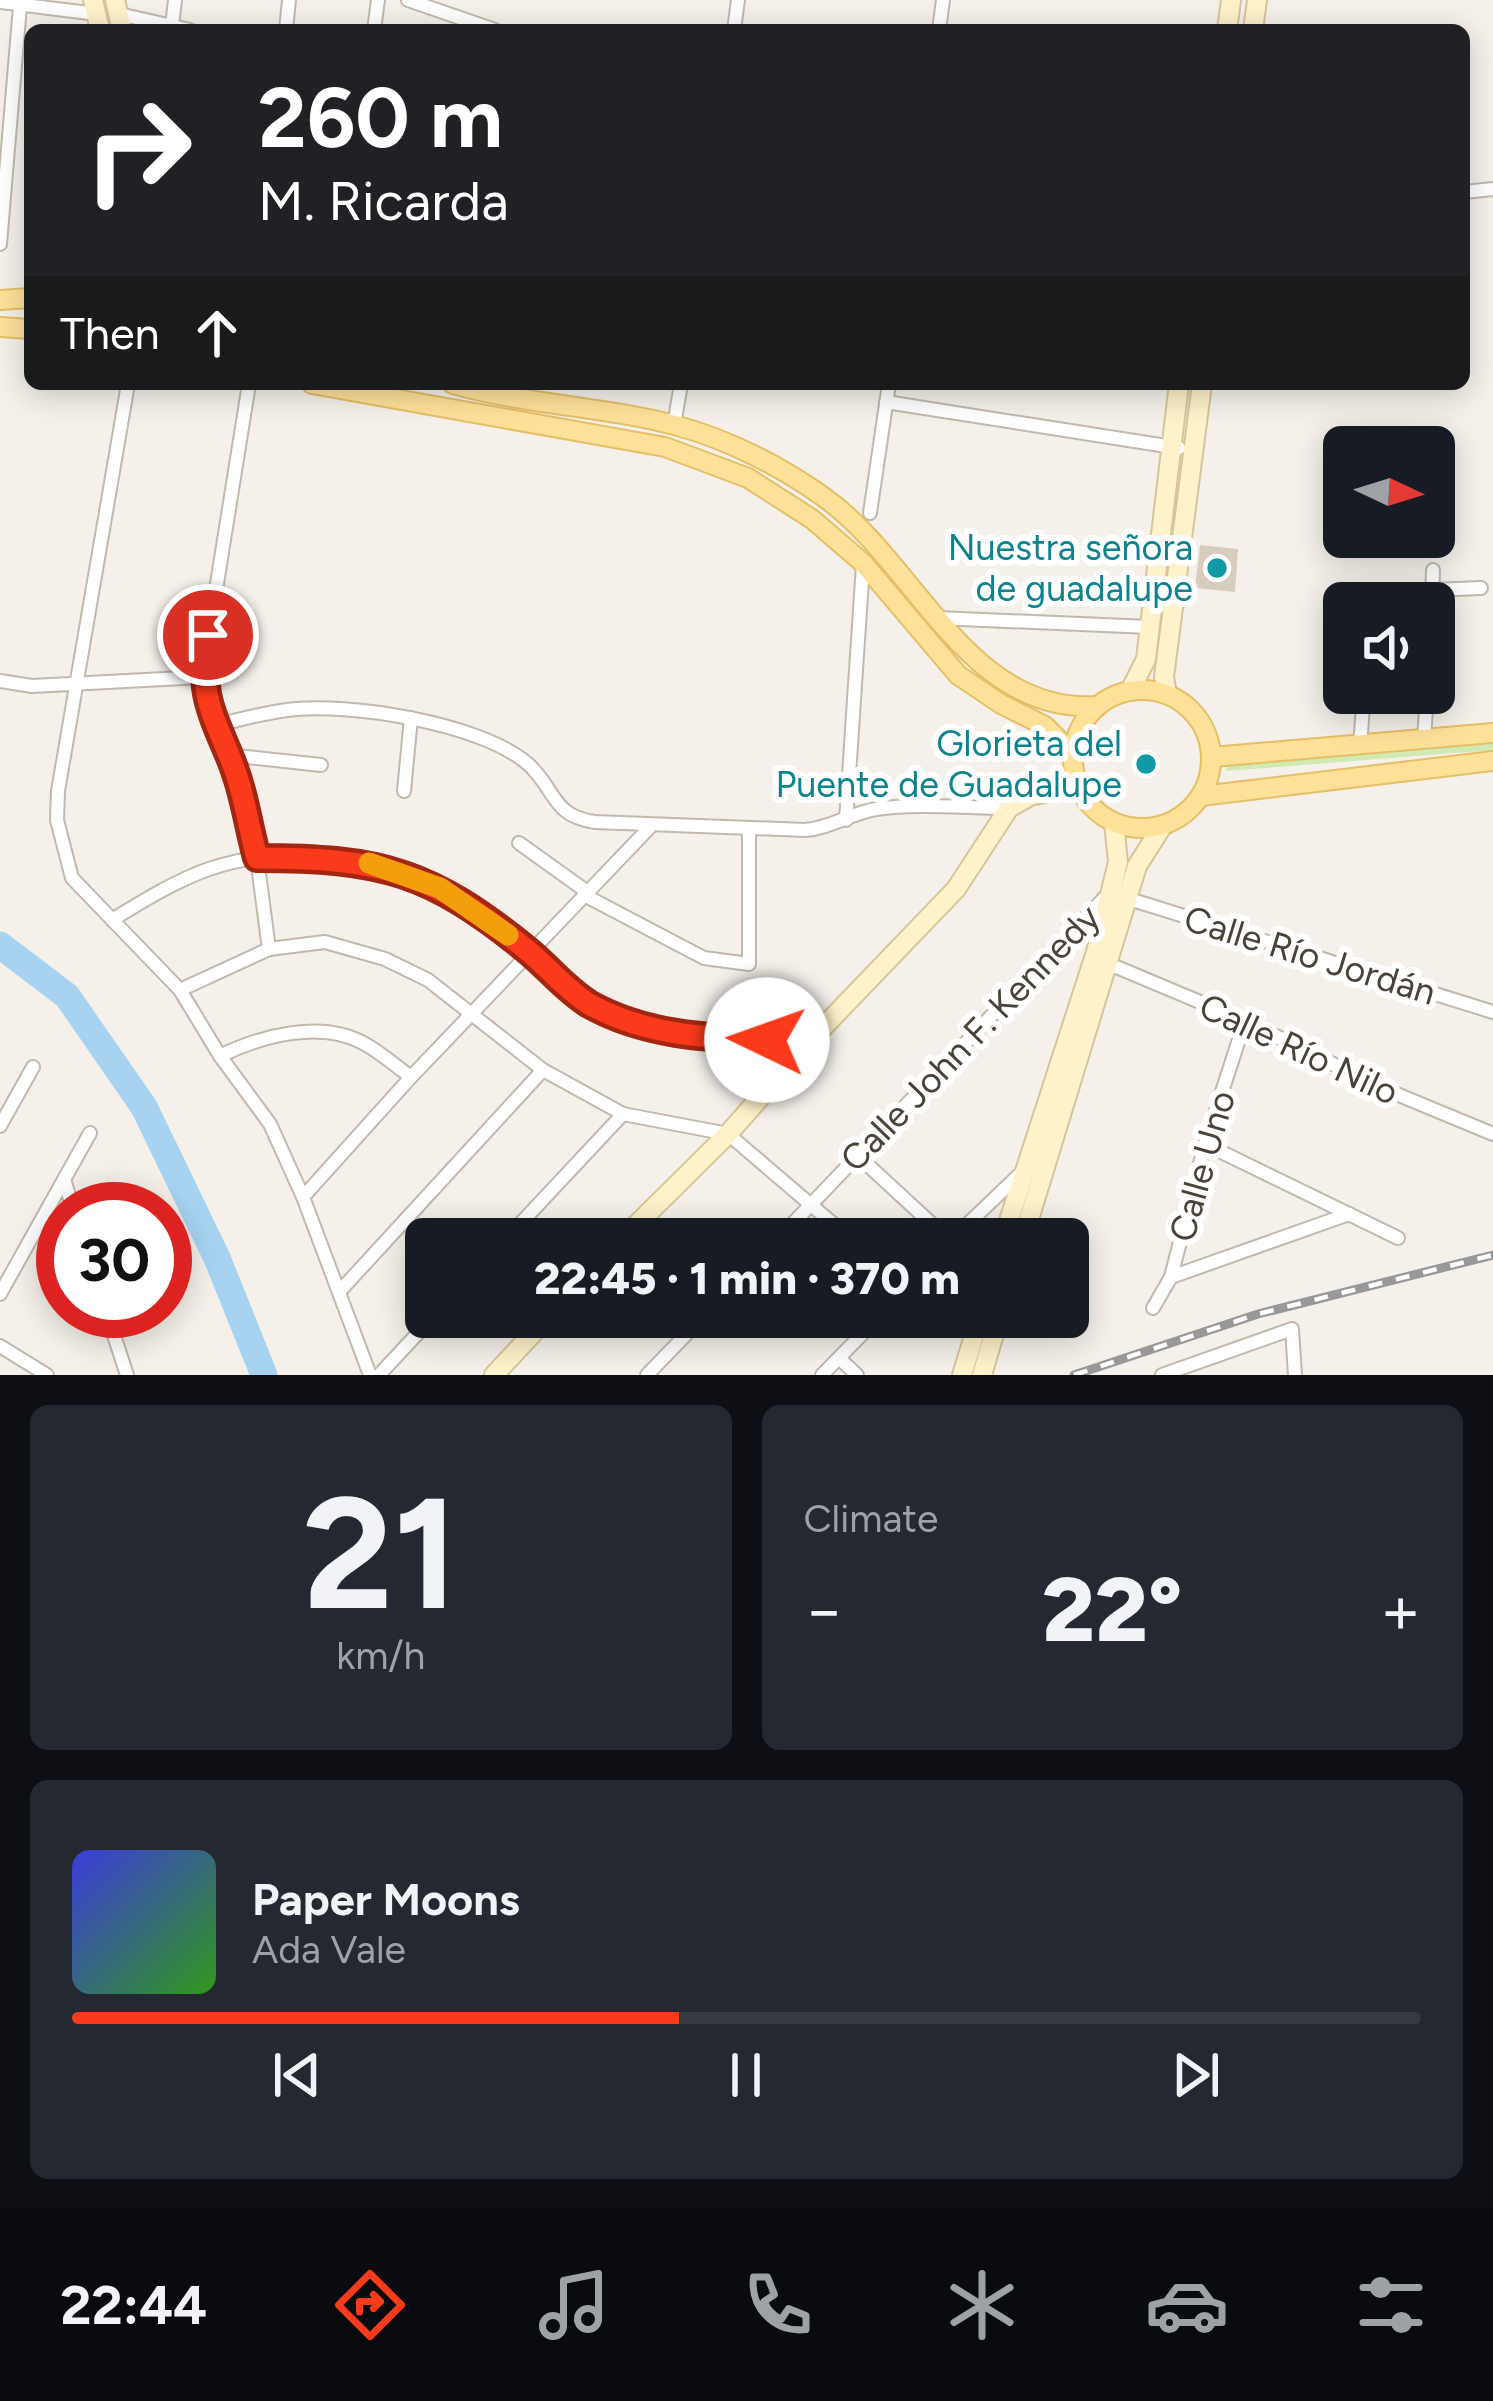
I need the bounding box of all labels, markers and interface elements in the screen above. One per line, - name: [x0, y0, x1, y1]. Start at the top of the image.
- text: 260 m: [258, 67, 503, 168]
- icon: right: [60, 72, 216, 228]
- text: M. Ricarda: [258, 169, 509, 234]
- icon: ahead: [184, 300, 250, 366]
- text: Then: [60, 306, 160, 360]
- north arrow: [1323, 426, 1455, 558]
- map controls: [1323, 426, 1455, 714]
- place label: Nuestra señora de guadalupe: [948, 526, 1193, 610]
- marker: Nuestra señora de guadalupe: [1204, 555, 1230, 581]
- button: sound: [1323, 582, 1455, 714]
- pin: [157, 584, 259, 686]
- icon: arrive: [175, 602, 241, 668]
- place label: Glorieta del Puente de Guadalupe: [776, 722, 1122, 806]
- marker: Glorieta del Puente de Guadalupe: [1133, 751, 1159, 777]
- street label: Calle John F. Kennedy: [831, 896, 1109, 1180]
- street label: Calle Río Jordán: [1179, 896, 1441, 1014]
- position arrow: [704, 977, 830, 1103]
- street label: Calle Río Nilo: [1193, 984, 1405, 1114]
- street label: Calle Uno: [1160, 1086, 1244, 1246]
- speed limit sign: 30: [36, 1182, 192, 1338]
- text: 22:45 · 1 min · 370 m: [534, 1251, 960, 1305]
- text: 21: [303, 1460, 459, 1647]
- text: Climate: [804, 1495, 938, 1542]
- text: 22°: [1042, 1555, 1182, 1664]
- text: −: [804, 1570, 845, 1650]
- text: +: [1380, 1570, 1421, 1650]
- text: km/h: [336, 1632, 425, 1679]
- text: Paper Moons: [252, 1872, 520, 1926]
- text: Ada Vale: [252, 1926, 406, 1973]
- icon: previous: [264, 2042, 330, 2108]
- icon: pause: [713, 2042, 779, 2108]
- icon: next: [1163, 2042, 1229, 2108]
- icon: directions: [328, 2263, 412, 2347]
- icon: music: [532, 2263, 616, 2347]
- icon: phone: [736, 2263, 820, 2347]
- icon: climate: [940, 2263, 1024, 2347]
- icon: car: [1145, 2263, 1229, 2347]
- icon: filters: [1349, 2263, 1433, 2347]
- text: 22:44: [60, 2273, 207, 2338]

